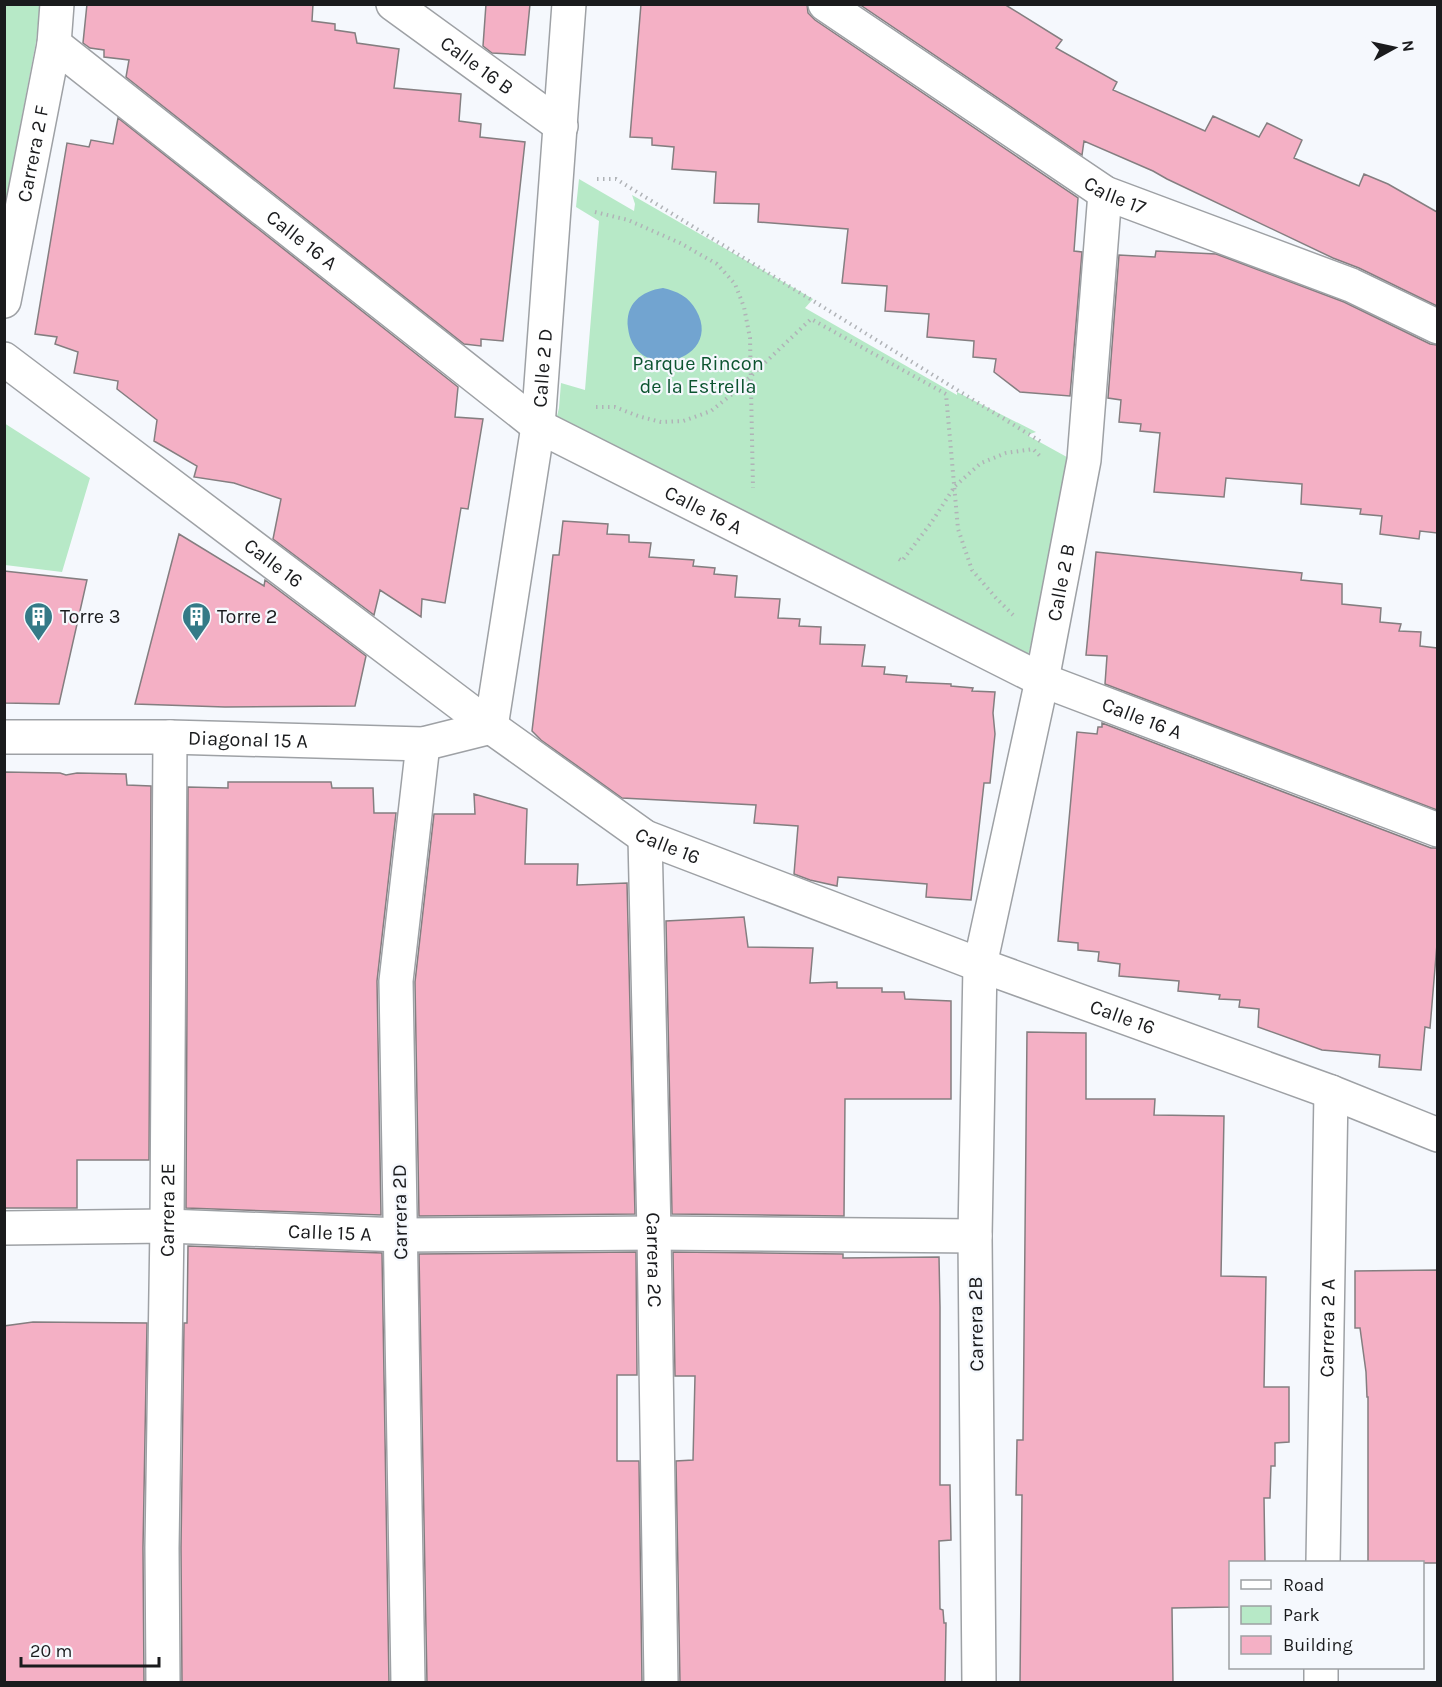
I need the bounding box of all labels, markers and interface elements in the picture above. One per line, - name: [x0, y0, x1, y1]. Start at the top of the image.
- north arrow: [1364, 18, 1424, 78]
- street label: Calle 16 B: [436, 31, 518, 99]
- text: N: [1398, 39, 1419, 53]
- street label: Carrera 2 F: [12, 104, 53, 204]
- street label: Calle 17: [1080, 171, 1150, 219]
- street label: Calle 16 A: [262, 205, 342, 275]
- street label: Calle 2 D: [528, 328, 557, 408]
- park label: Parque Rincon de la Estrella: [632, 352, 764, 398]
- street label: Calle 16 A: [661, 480, 746, 539]
- street label: Calle 16: [240, 533, 308, 592]
- street label: Calle 2 B: [1042, 542, 1079, 623]
- building icon: Torre 3: [23, 600, 55, 642]
- building icon: Torre 2: [180, 600, 212, 642]
- place label: Torre 3: [60, 605, 121, 628]
- place label: Torre 2: [217, 605, 277, 628]
- street label: Calle 16 A: [1099, 692, 1185, 744]
- street label: Diagonal 15 A: [188, 726, 308, 752]
- street label: Calle 16: [631, 822, 703, 868]
- street label: Calle 16: [1087, 994, 1158, 1039]
- street label: Carrera 2E: [155, 1163, 179, 1257]
- street label: Carrera 2D: [388, 1164, 412, 1260]
- street label: Carrera 2C: [642, 1212, 667, 1308]
- street label: Calle 15 A: [288, 1219, 372, 1245]
- street label: Carrera 2B: [964, 1276, 988, 1372]
- street label: Carrera 2 A: [1315, 1278, 1339, 1378]
- legend: [1229, 1561, 1424, 1669]
- text: Road: [1283, 1574, 1324, 1596]
- text: Park: [1283, 1604, 1320, 1626]
- scale bar: [21, 1630, 159, 1668]
- text: Building: [1283, 1634, 1353, 1656]
- text: 20 m: [30, 1640, 72, 1662]

